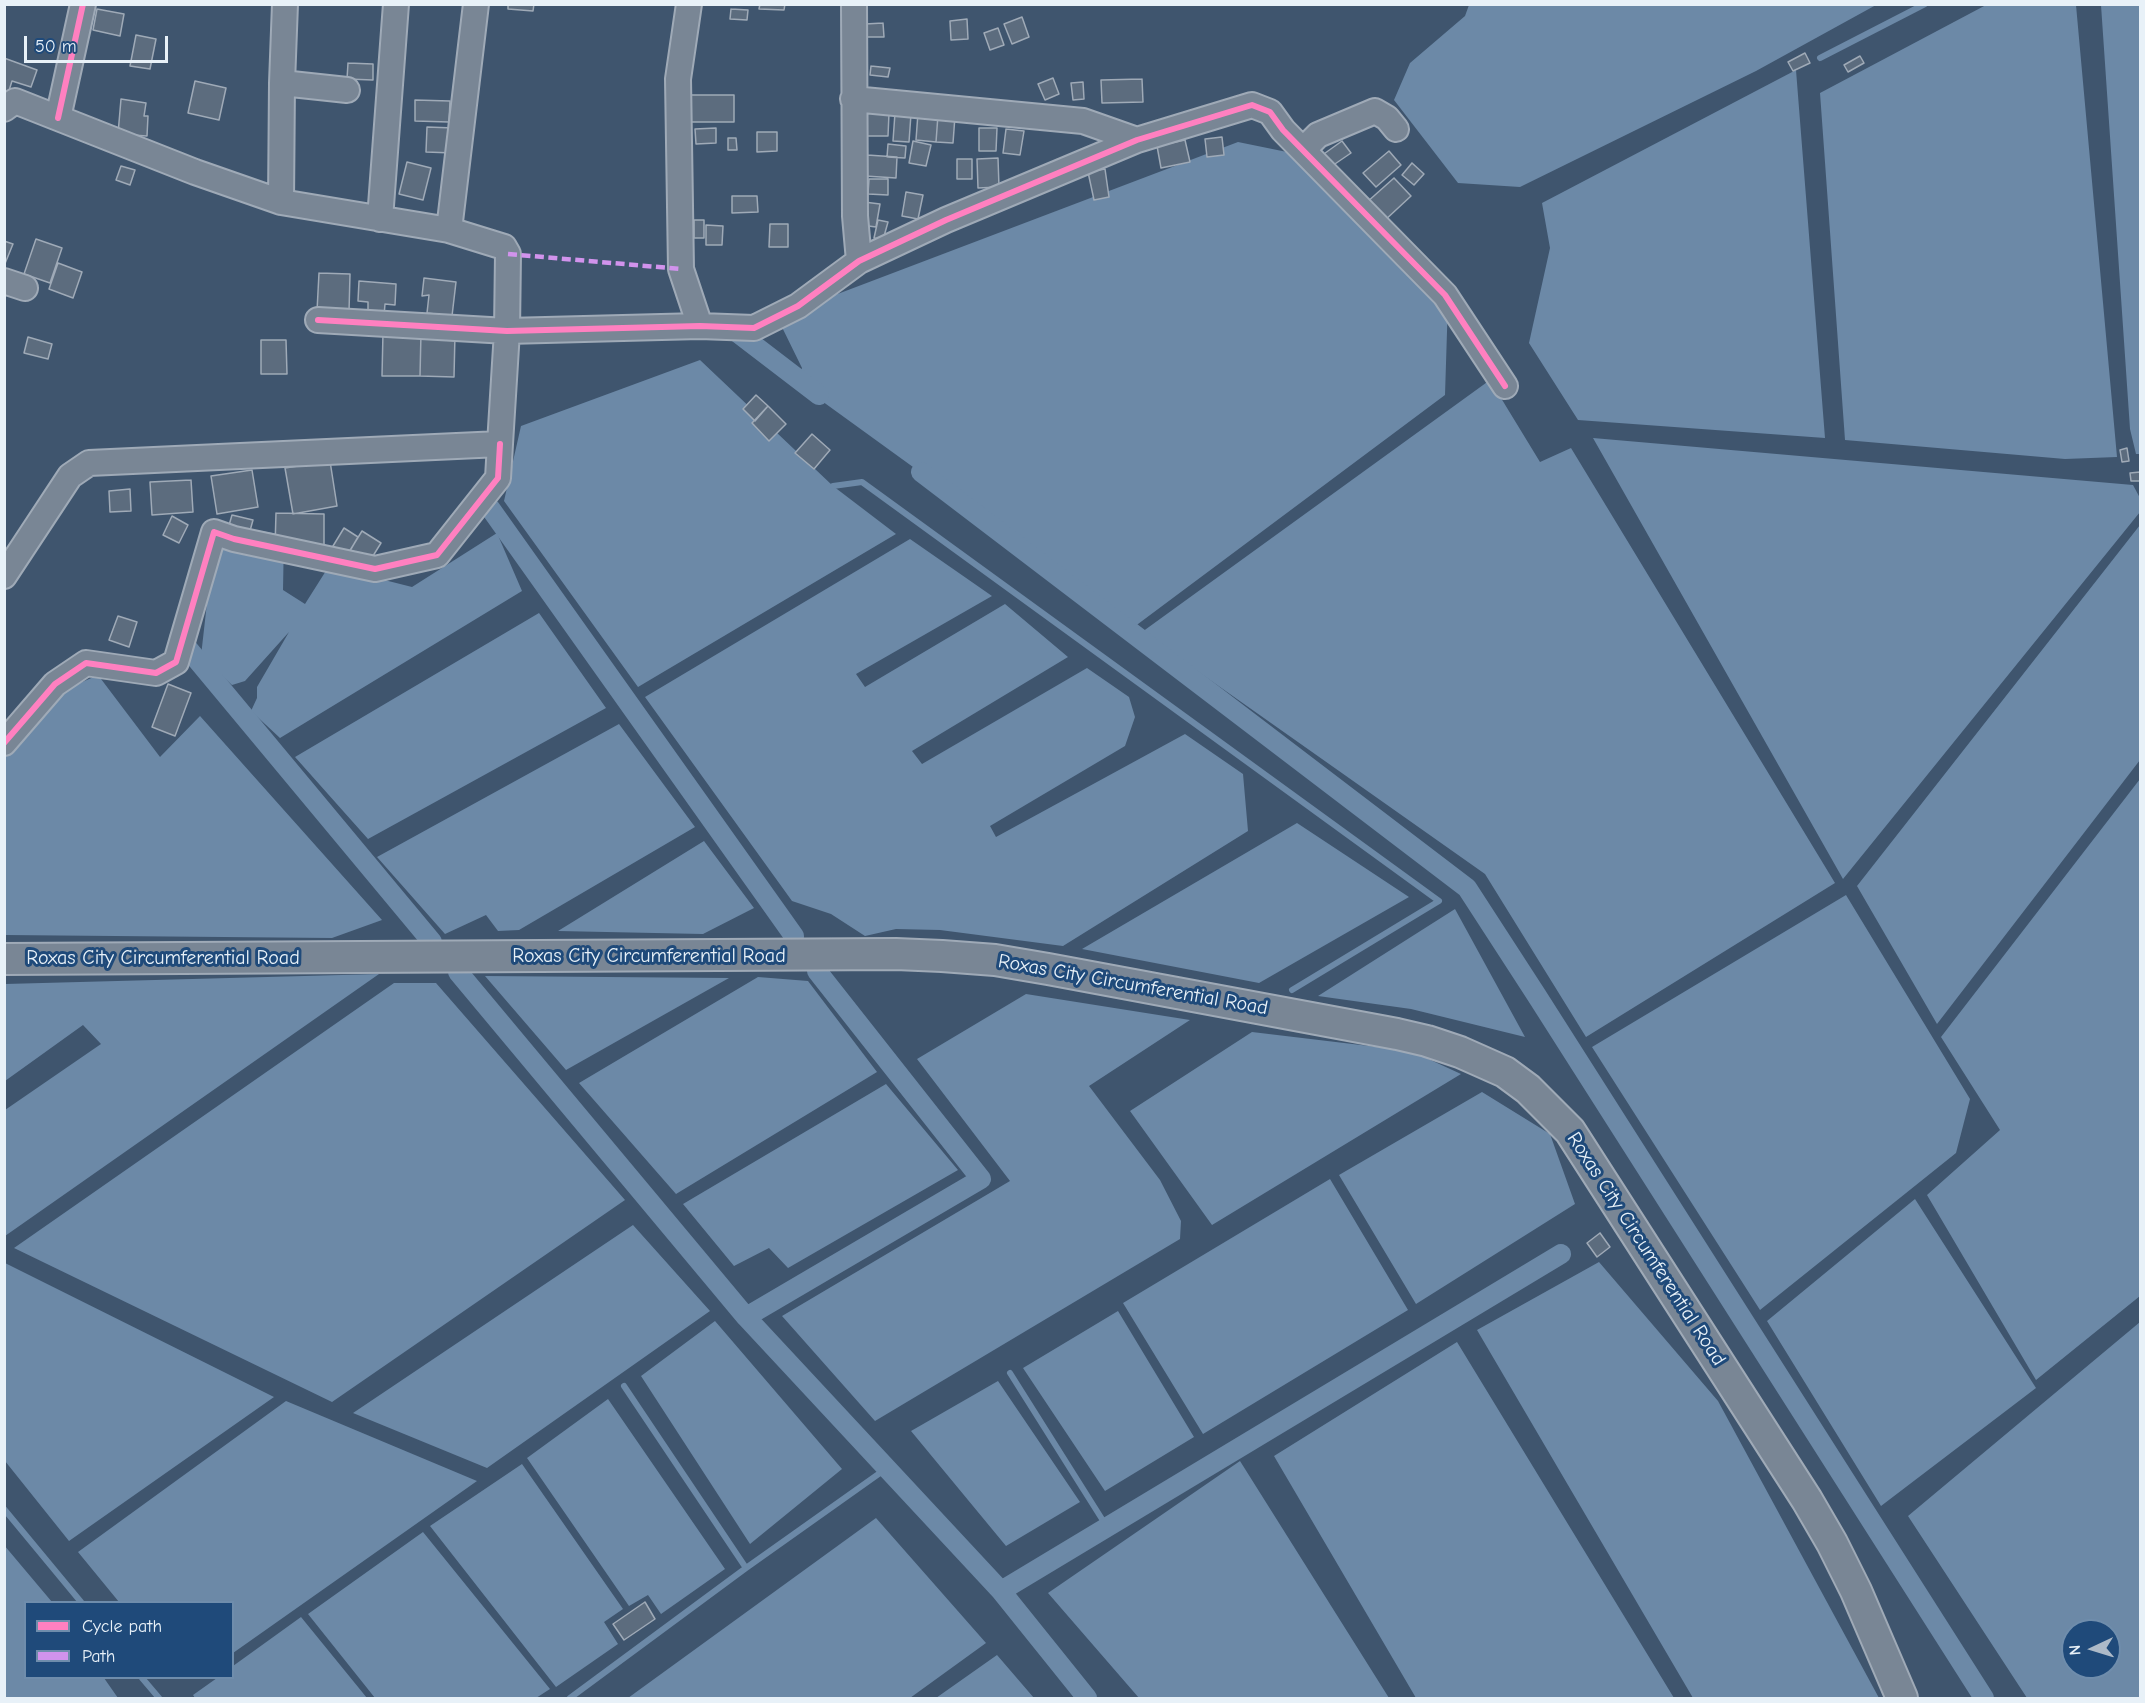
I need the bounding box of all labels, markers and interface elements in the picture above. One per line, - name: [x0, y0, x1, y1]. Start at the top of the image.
- scale bar: [27, 24, 171, 62]
- text: 50 m: [35, 36, 77, 57]
- street label: Roxas City Circumferential Road: [512, 944, 786, 968]
- street label: Roxas City Circumferential Road: [26, 946, 300, 970]
- street label: Roxas City Circumferential Road: [996, 949, 1270, 1021]
- street label: Roxas City Circumferential Road: [1561, 1128, 1731, 1370]
- legend: [24, 1601, 234, 1679]
- text: Cycle path: [82, 1616, 162, 1637]
- north arrow: [2061, 1619, 2121, 1679]
- text: N: [2066, 1644, 2084, 1656]
- text: Path: [82, 1646, 115, 1667]

